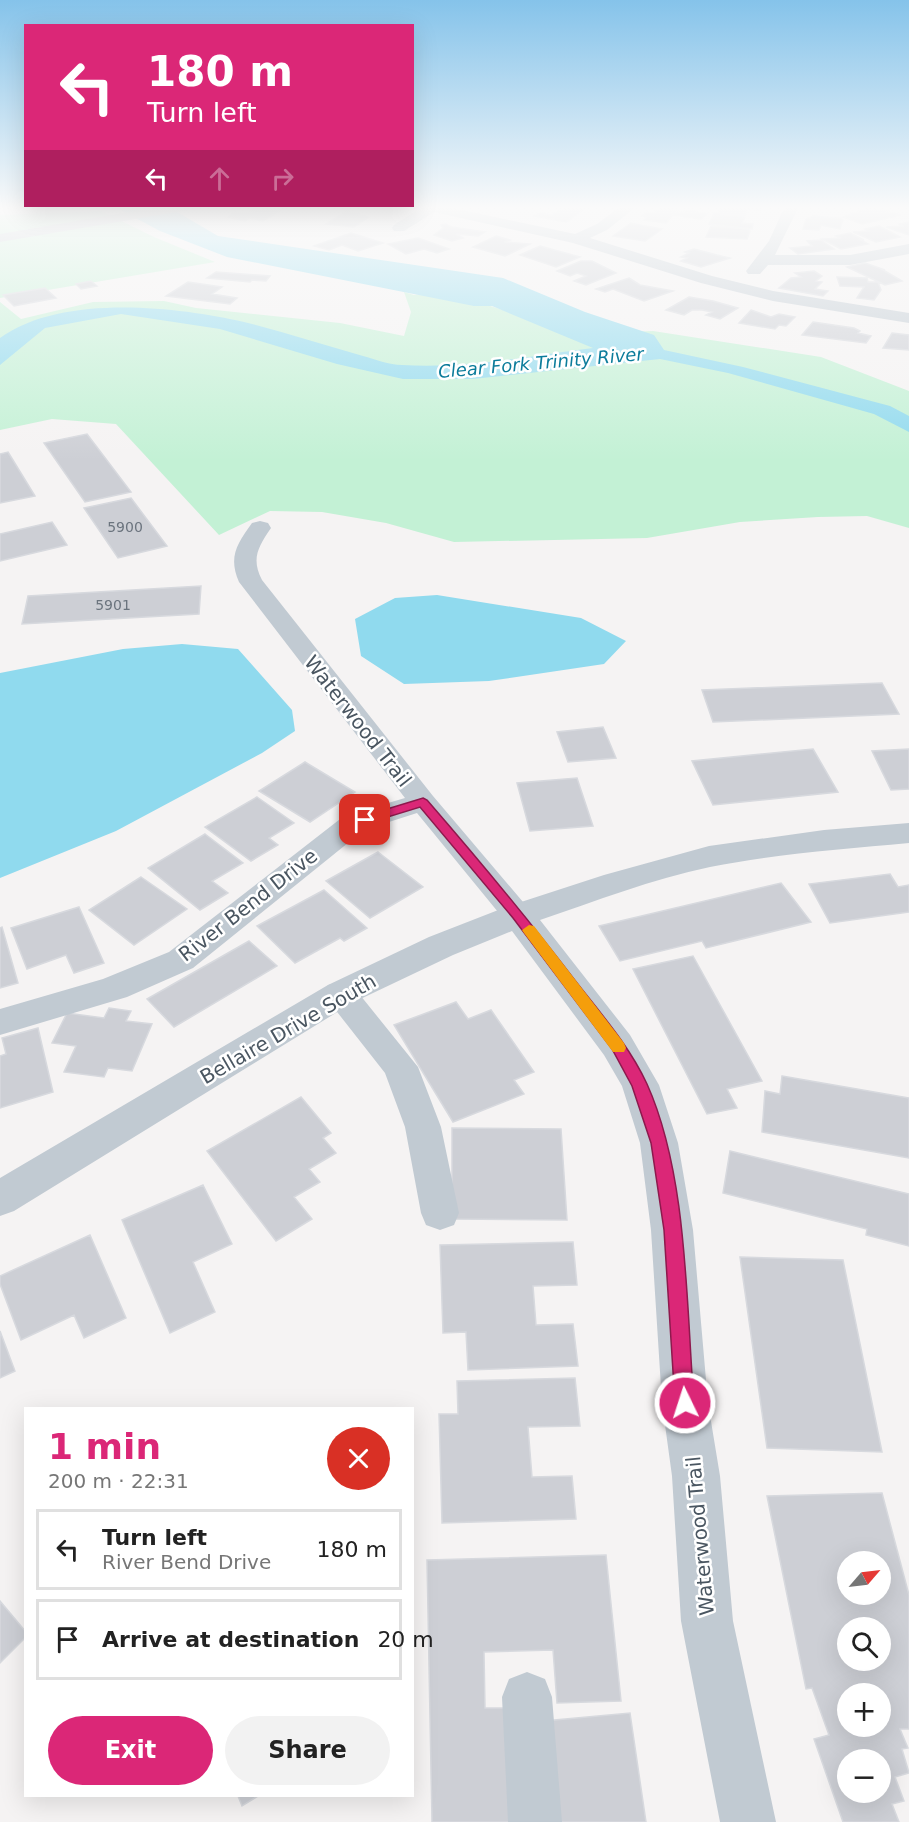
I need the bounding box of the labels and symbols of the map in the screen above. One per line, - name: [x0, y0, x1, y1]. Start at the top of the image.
- water label: Clear Fork Trinity River: [437, 343, 646, 382]
- house number: 5900: [107, 519, 143, 535]
- house number: 5901: [95, 597, 131, 613]
- street label: Waterwood Trail: [299, 651, 417, 791]
- pin: [339, 794, 390, 845]
- street label: River Bend Drive: [174, 843, 322, 967]
- street label: Bellaire Drive South: [196, 969, 380, 1089]
- position arrow: [653, 1371, 717, 1435]
- street label: Waterwood Trail: [681, 1455, 719, 1617]
- north arrow: [837, 1551, 891, 1605]

